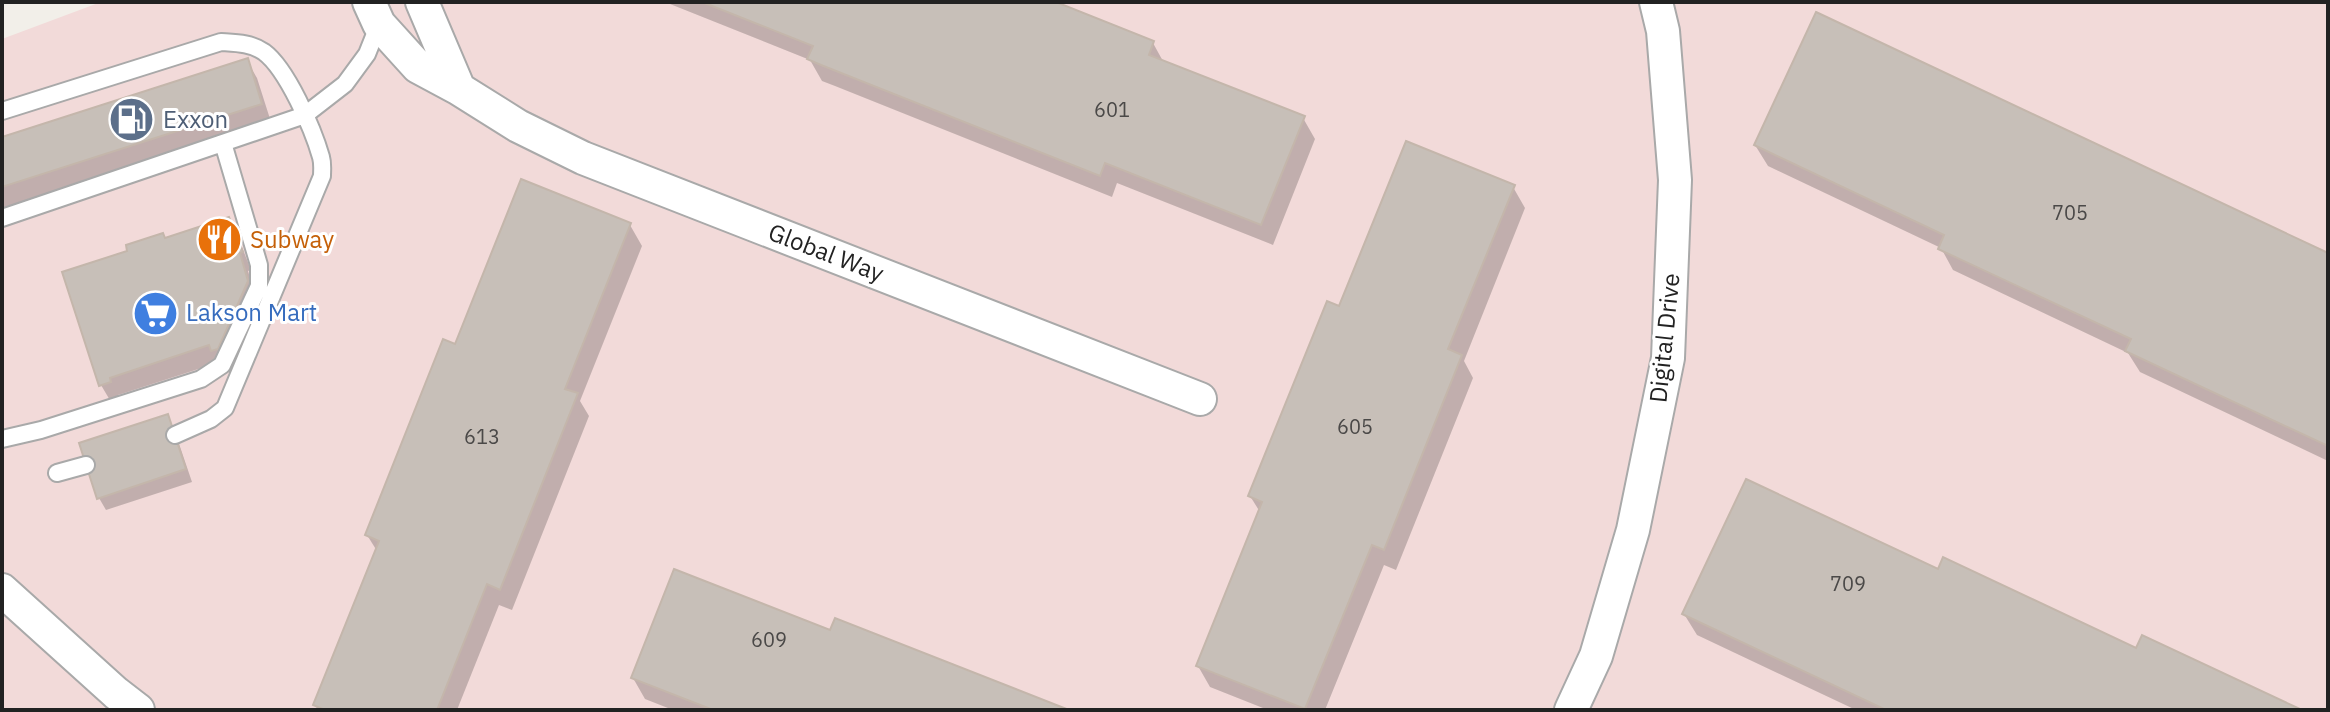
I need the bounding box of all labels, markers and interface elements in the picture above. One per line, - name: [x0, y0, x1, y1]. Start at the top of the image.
- fuel station icon: Exxon: [108, 96, 156, 144]
- house number: 601: [1094, 96, 1130, 123]
- place label: Exxon: [163, 103, 228, 135]
- house number: 705: [2052, 199, 2088, 226]
- street label: Global Way: [764, 215, 889, 289]
- restaurant icon: Subway: [195, 216, 243, 264]
- place label: Subway: [250, 223, 334, 255]
- street label: Digital Drive: [1641, 272, 1687, 404]
- supermarket icon: Lakson Mart: [131, 289, 179, 337]
- place label: Lakson Mart: [186, 296, 317, 328]
- house number: 605: [1337, 413, 1373, 440]
- house number: 613: [464, 423, 500, 450]
- house number: 709: [1830, 570, 1866, 597]
- house number: 609: [751, 626, 787, 653]

